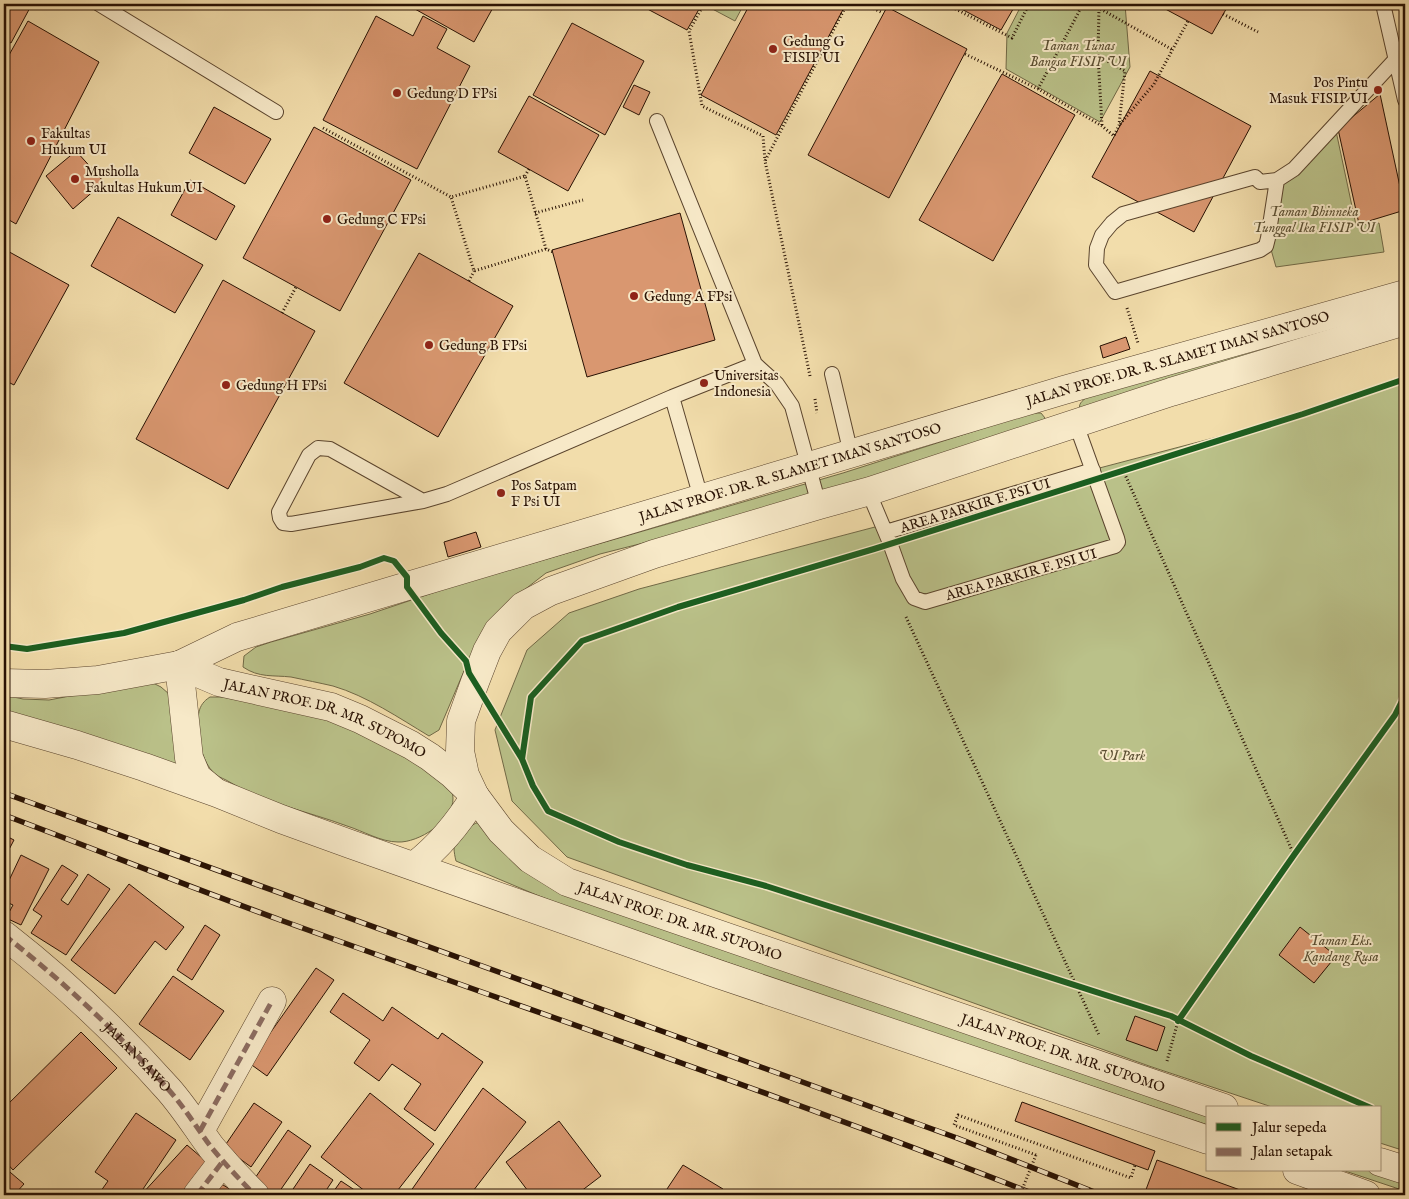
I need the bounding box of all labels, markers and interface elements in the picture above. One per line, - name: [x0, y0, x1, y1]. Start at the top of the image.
- place label: Gedung G FISIP UI: [783, 33, 845, 67]
- park label: Taman Tunas Bangsa FISIP UI: [1030, 37, 1128, 72]
- marker: Gedung G FISIP UI: [767, 43, 779, 55]
- place label: Pos Pintu Masuk FISIP UI: [1269, 74, 1368, 108]
- marker: Pos Pintu Masuk FISIP UI: [1372, 84, 1384, 96]
- place label: Gedung D FPsi: [407, 85, 498, 103]
- marker: Gedung D FPsi: [391, 87, 403, 99]
- place label: Fakultas Hukum UI: [41, 125, 107, 159]
- marker: Fakultas Hukum UI: [25, 135, 37, 147]
- place label: Musholla Fakultas Hukum UI: [85, 163, 203, 197]
- marker: Musholla Fakultas Hukum UI: [69, 173, 81, 185]
- park label: Taman Bhinneka Tunggal Ika FISIP UI: [1253, 203, 1377, 238]
- place label: Gedung C FPsi: [337, 211, 426, 229]
- marker: Gedung C FPsi: [321, 213, 333, 225]
- place label: Gedung A FPsi: [644, 288, 733, 306]
- marker: Gedung A FPsi: [628, 290, 640, 302]
- street label: JALAN PROF. DR. R. SLAMET IMAN SANTOSO: [1022, 308, 1332, 411]
- place label: Gedung B FPsi: [439, 337, 528, 355]
- marker: Gedung B FPsi: [423, 339, 435, 351]
- place label: Universitas Indonesia: [714, 367, 779, 401]
- place label: Gedung H FPsi: [236, 377, 327, 395]
- marker: Universitas Indonesia: [698, 377, 710, 389]
- marker: Gedung H FPsi: [220, 379, 232, 391]
- street label: JALAN PROF. DR. R. SLAMET IMAN SANTOSO: [635, 419, 944, 527]
- street label: AREA PARKIR F. PSI UI: [897, 474, 1053, 538]
- place label: Pos Satpam F Psi UI: [511, 477, 577, 511]
- marker: Pos Satpam F Psi UI: [495, 487, 507, 499]
- street label: AREA PARKIR F. PSI UI: [943, 545, 1099, 605]
- street label: JALAN PROF. DR. MR. SUPOMO: [220, 675, 430, 763]
- park label: UI Park: [1099, 747, 1146, 765]
- street label: JALAN PROF. DR. MR. SUPOMO: [573, 878, 785, 965]
- park label: Taman Eks. Kandang Rusa: [1302, 932, 1379, 967]
- street label: JALAN PROF. DR. MR. SUPOMO: [956, 1009, 1168, 1097]
- street label: JALAN SAWO: [98, 1017, 175, 1097]
- legend: [1206, 1106, 1382, 1172]
- text: Jalur sepeda: [1250, 1118, 1327, 1137]
- text: Jalan setapak: [1250, 1142, 1333, 1161]

